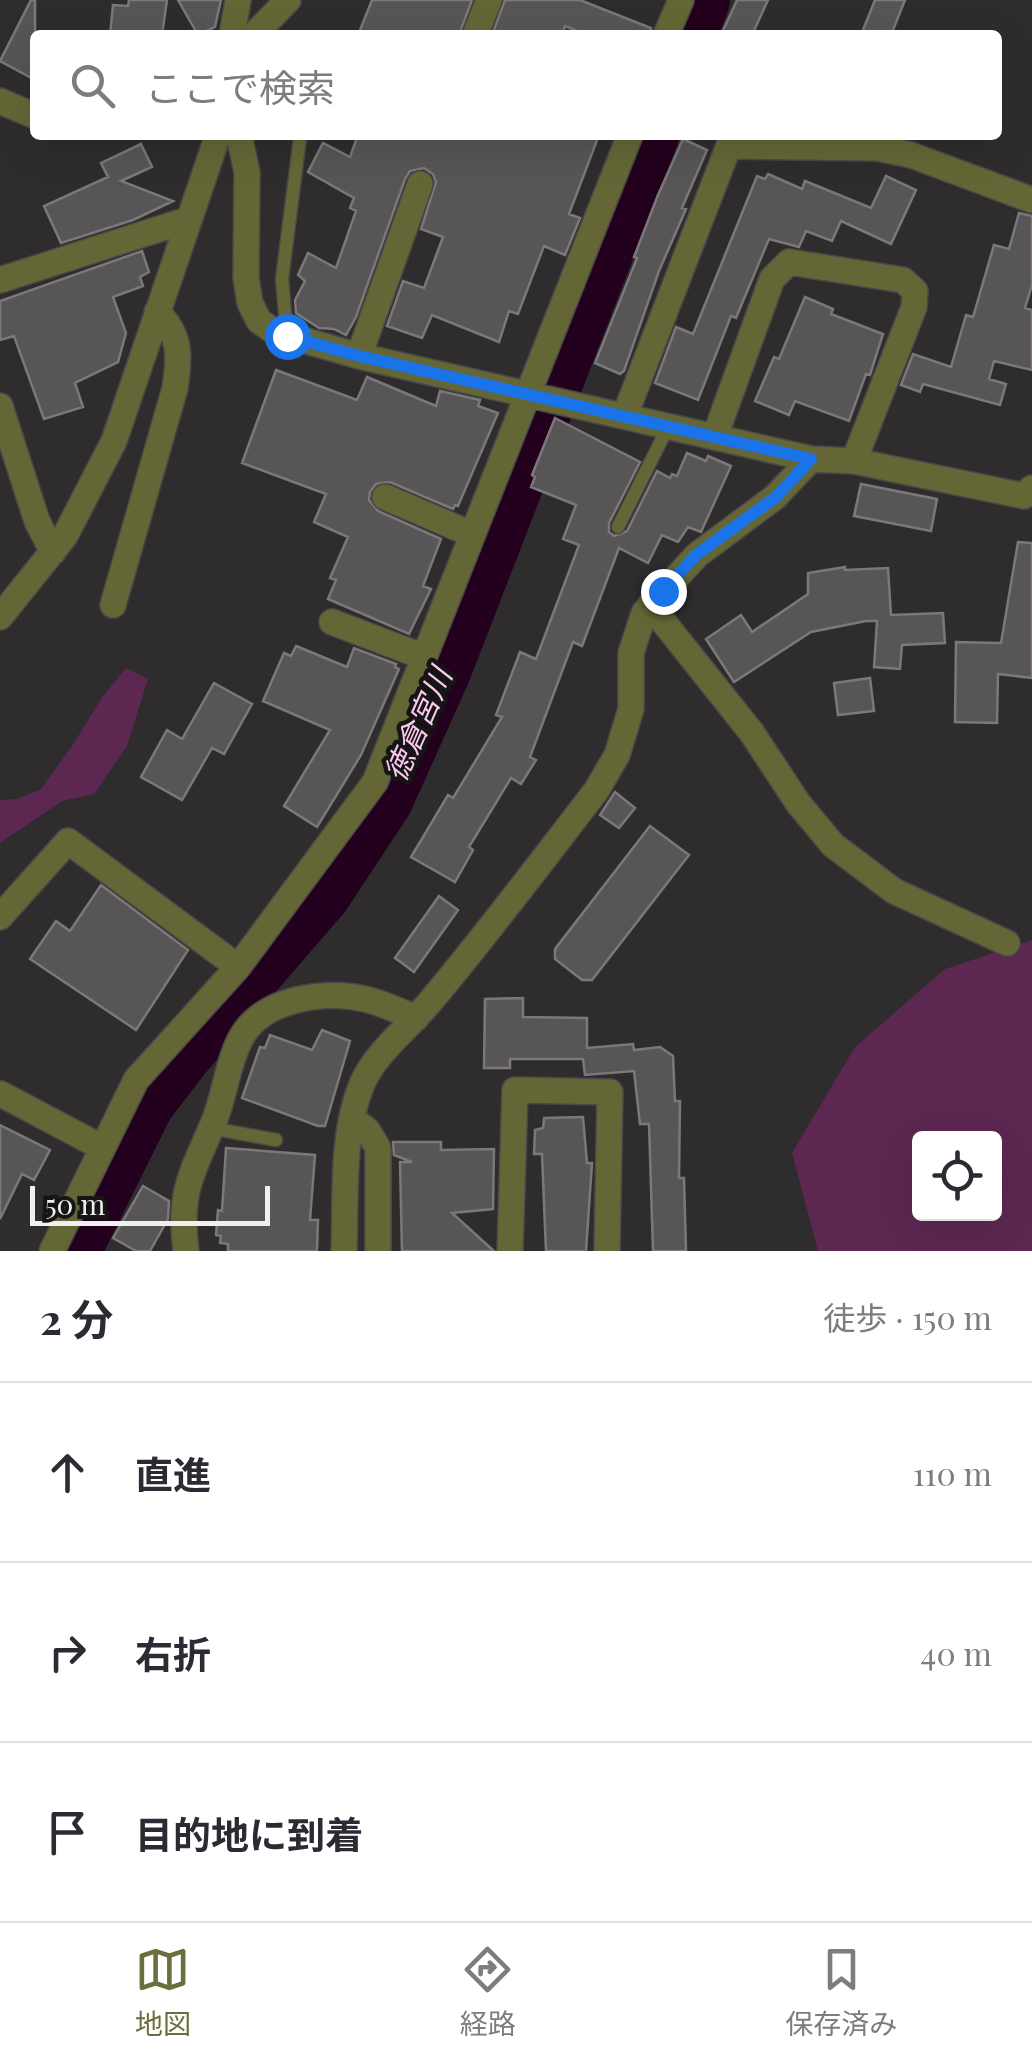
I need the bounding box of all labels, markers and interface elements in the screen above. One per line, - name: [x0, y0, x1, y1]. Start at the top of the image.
- search box: [30, 30, 1002, 140]
- icon: search: [65, 58, 120, 113]
- text: ここで検索: [145, 61, 335, 112]
- route start: [265, 314, 311, 360]
- route end: [641, 569, 687, 615]
- water label: 徳倉宮川: [374, 658, 461, 787]
- map controls: [912, 1131, 1002, 1221]
- button: locate: [912, 1131, 1002, 1221]
- scale bar: [30, 1181, 270, 1226]
- text: 50 m: [45, 1185, 105, 1222]
- text: 2 分: [40, 1290, 113, 1346]
- text: 徒歩 · 150 m: [823, 1295, 992, 1338]
- icon: ahead: [40, 1445, 95, 1500]
- text: 直進: [135, 1448, 211, 1499]
- text: 110 m: [913, 1451, 992, 1494]
- icon: right: [40, 1625, 95, 1680]
- text: 右折: [135, 1628, 211, 1679]
- text: 40 m: [921, 1631, 992, 1674]
- icon: arrive: [40, 1805, 95, 1860]
- text: 目的地に到着: [135, 1808, 363, 1859]
- tab: 地図: [135, 1942, 191, 2042]
- tab: 経路: [460, 1942, 516, 2042]
- tab: 保存済み: [785, 1942, 897, 2042]

